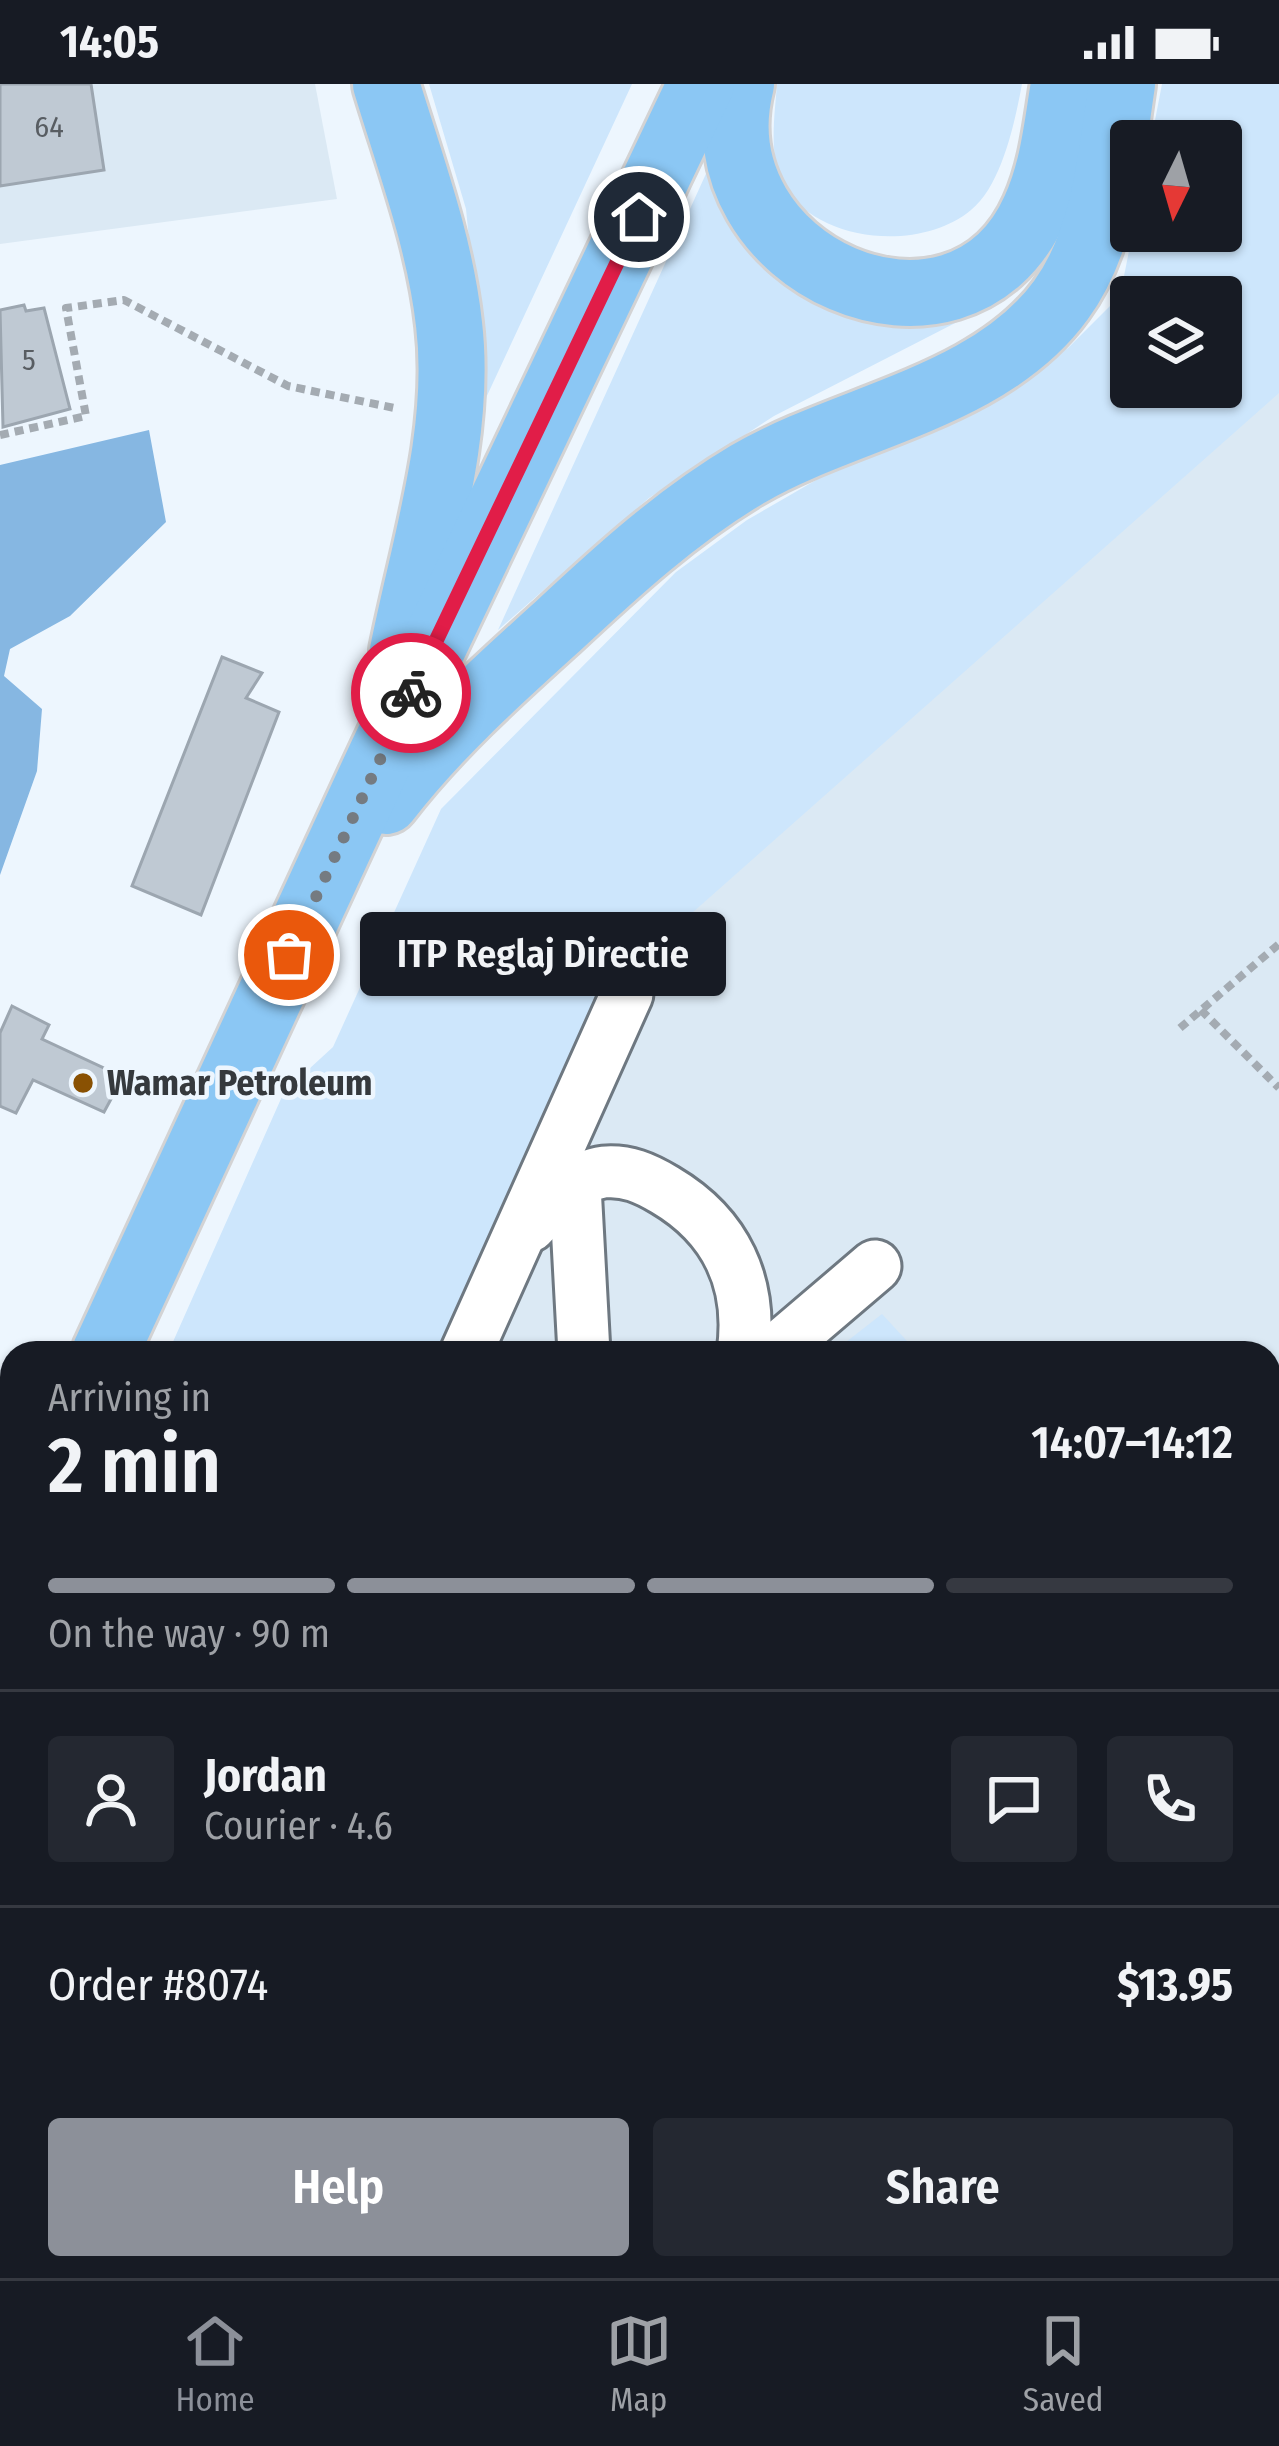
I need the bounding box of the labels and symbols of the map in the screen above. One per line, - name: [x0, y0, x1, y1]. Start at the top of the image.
- house number: 64: [34, 109, 64, 145]
- north arrow: [1110, 120, 1242, 252]
- pin: [588, 166, 690, 268]
- house number: 5: [22, 342, 36, 378]
- courier: [351, 633, 471, 753]
- pin: [238, 904, 340, 1006]
- callout: ITP Reglaj Directie: [361, 913, 727, 997]
- place label: Wamar Petroleum: [107, 1061, 373, 1105]
- marker: Wamar Petroleum: [70, 1070, 96, 1096]

